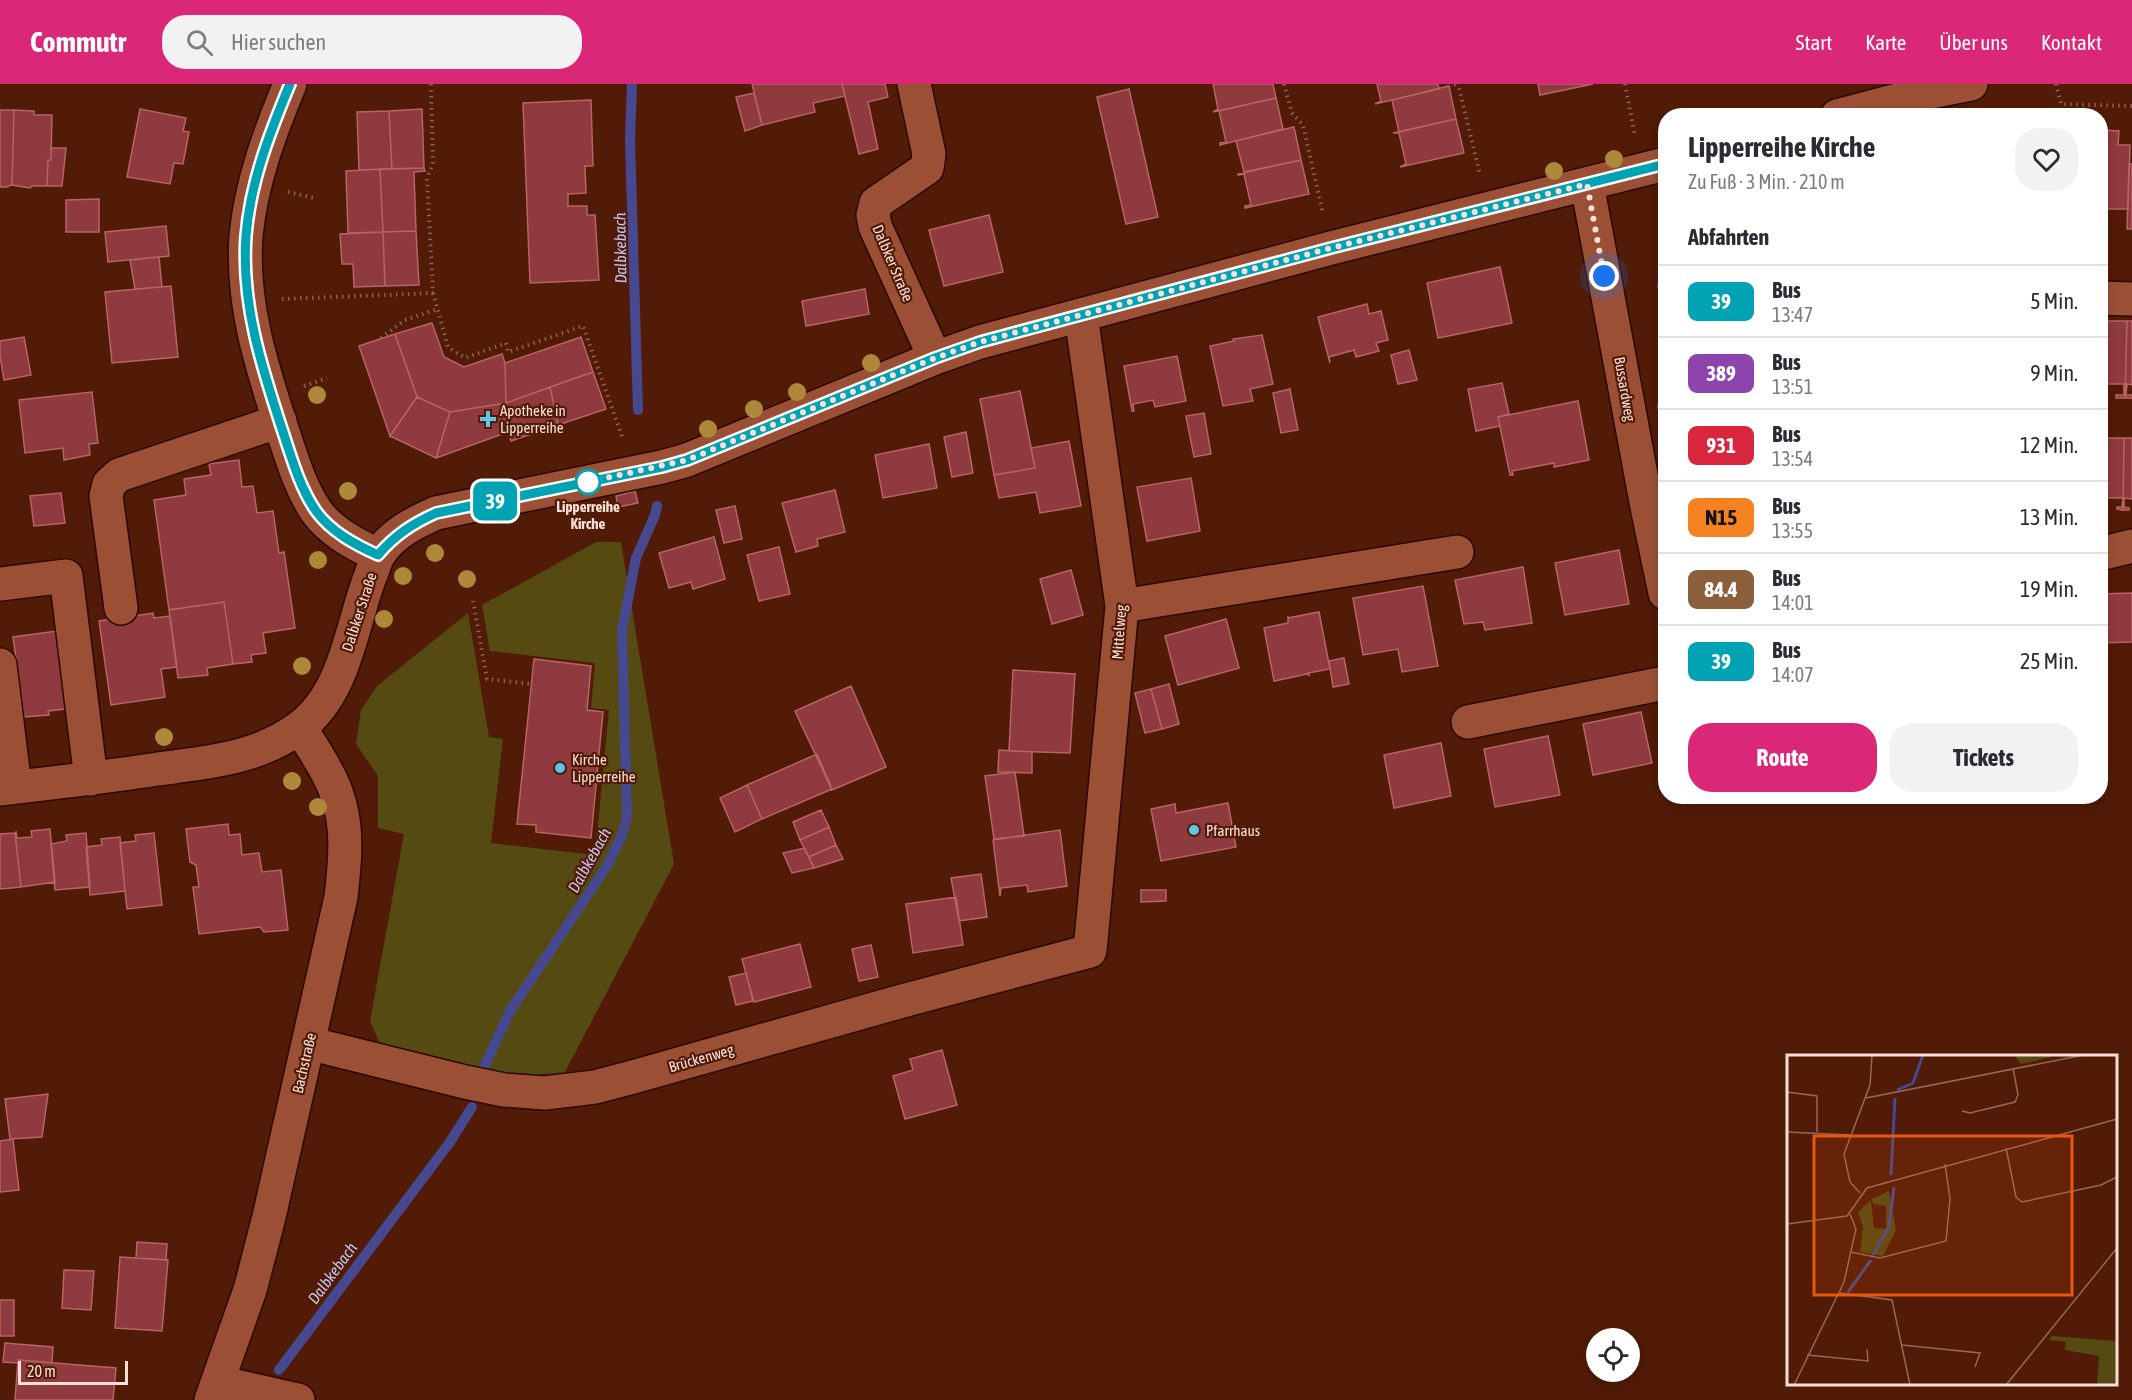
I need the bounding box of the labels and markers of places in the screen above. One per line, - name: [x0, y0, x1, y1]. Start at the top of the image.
- place label: Apotheke in Lipperreihe: [500, 402, 566, 436]
- marker: Apotheke in Lipperreihe: [481, 412, 495, 426]
- marker: Lipperreihe Kirche: [575, 469, 601, 495]
- place label: Lipperreihe Kirche: [556, 498, 620, 532]
- place label: Kirche Lipperreihe: [572, 751, 636, 785]
- marker: Kirche Lipperreihe: [553, 761, 567, 775]
- place label: Pfarrhaus: [1206, 822, 1260, 839]
- marker: Pfarrhaus: [1187, 823, 1201, 837]

